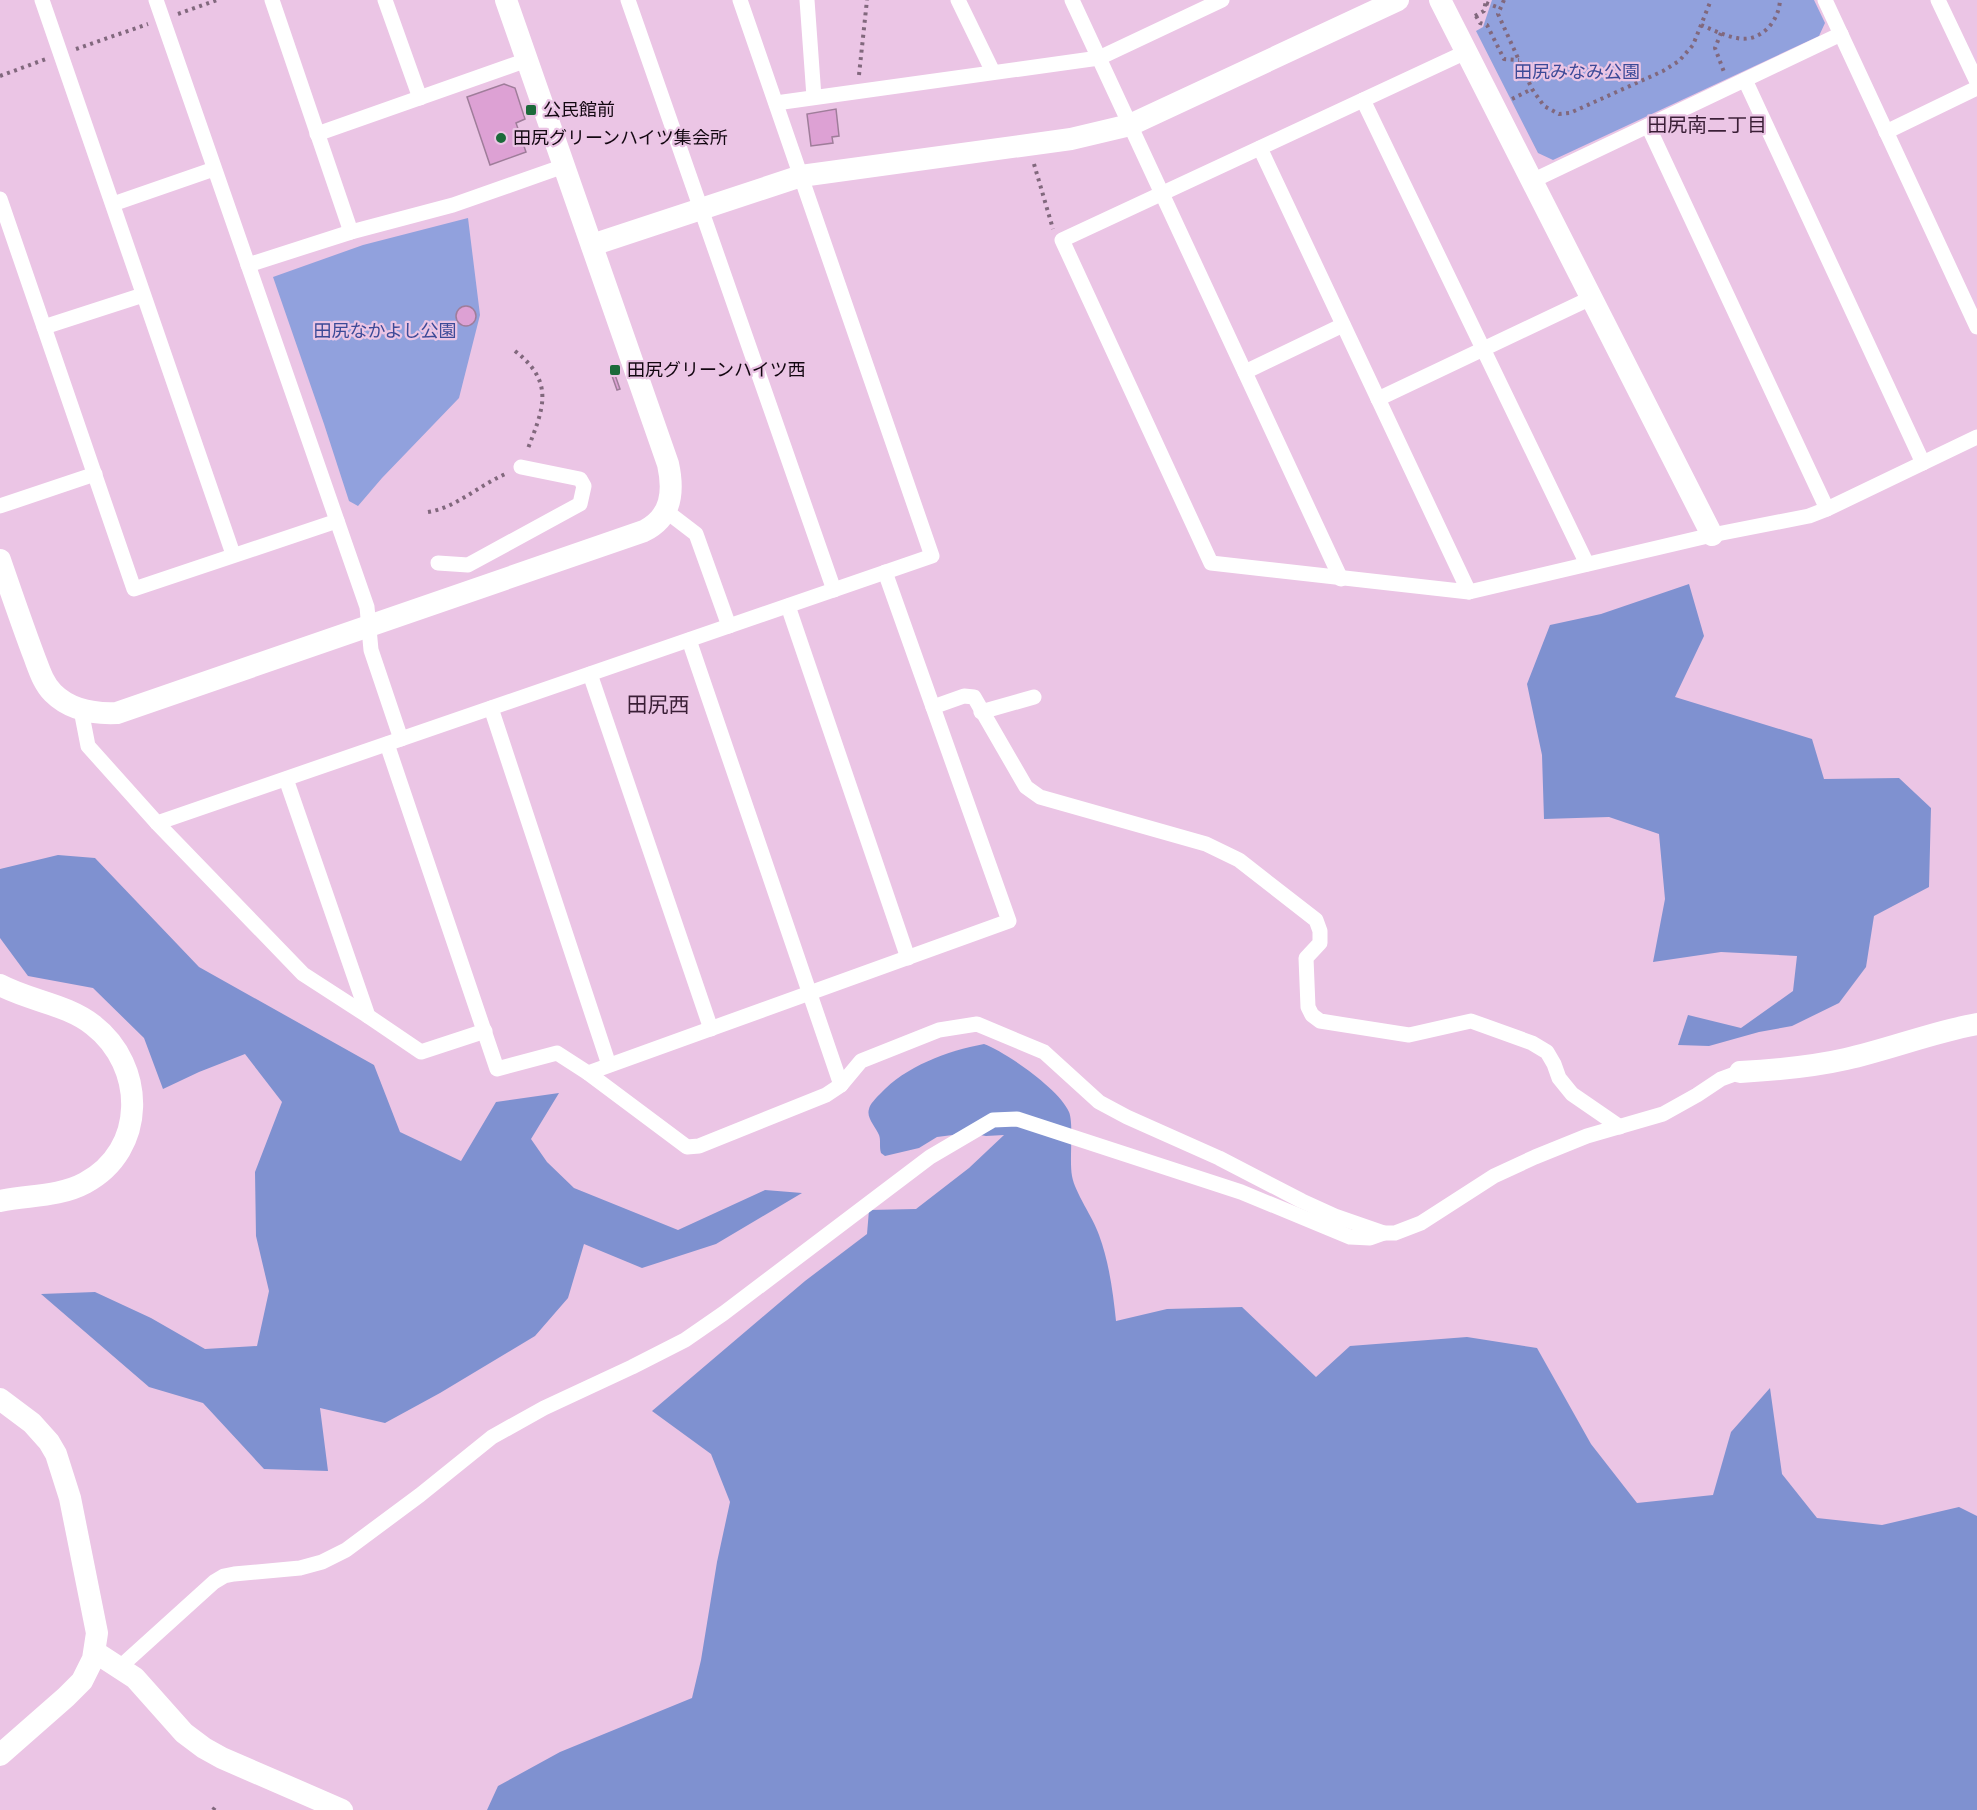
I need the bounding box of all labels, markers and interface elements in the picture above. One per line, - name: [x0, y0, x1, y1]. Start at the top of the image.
- park label: 田尻みなみ公園: [1514, 61, 1640, 83]
- place label: 公民館前: [543, 99, 615, 121]
- marker: 公民館前: [524, 103, 538, 117]
- district label: 田尻南二丁目: [1647, 113, 1767, 137]
- place label: 田尻グリーンハイツ集会所: [513, 127, 728, 149]
- marker: 田尻グリーンハイツ集会所: [494, 131, 508, 145]
- park label: 田尻なかよし公園: [313, 320, 457, 342]
- place label: 田尻グリーンハイツ西: [627, 359, 806, 381]
- marker: 田尻グリーンハイツ西: [608, 363, 622, 377]
- district label: 田尻西: [627, 692, 690, 717]

